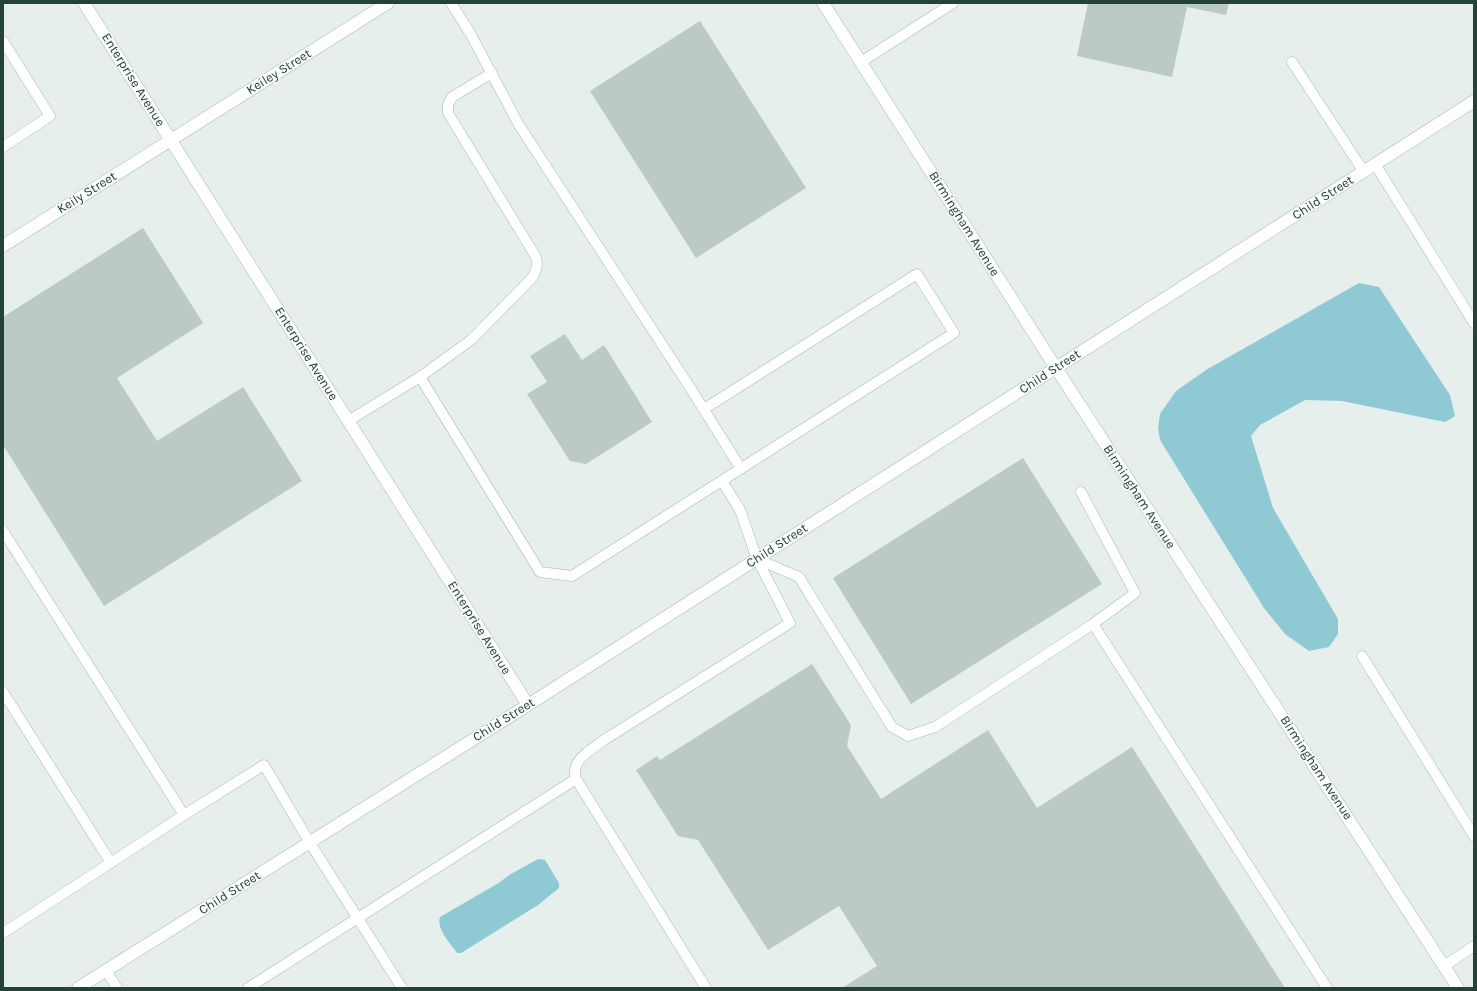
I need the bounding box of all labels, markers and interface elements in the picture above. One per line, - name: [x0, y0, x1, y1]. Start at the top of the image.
- street label: Enterprise Avenue: [98, 31, 168, 129]
- street label: Keiley Street: [244, 46, 314, 98]
- street label: Keily Street: [54, 169, 120, 217]
- street label: Birmingham Avenue: [925, 169, 1003, 279]
- street label: Child Street: [1289, 172, 1357, 224]
- street label: Enterprise Avenue: [271, 305, 341, 403]
- street label: Child Street: [1016, 346, 1084, 398]
- street label: Birmingham Avenue: [1100, 442, 1178, 552]
- street label: Child Street: [743, 520, 811, 572]
- street label: Enterprise Avenue: [444, 579, 514, 677]
- street label: Child Street: [470, 695, 538, 745]
- street label: Birmingham Avenue: [1277, 713, 1355, 823]
- street label: Child Street: [196, 868, 264, 918]

